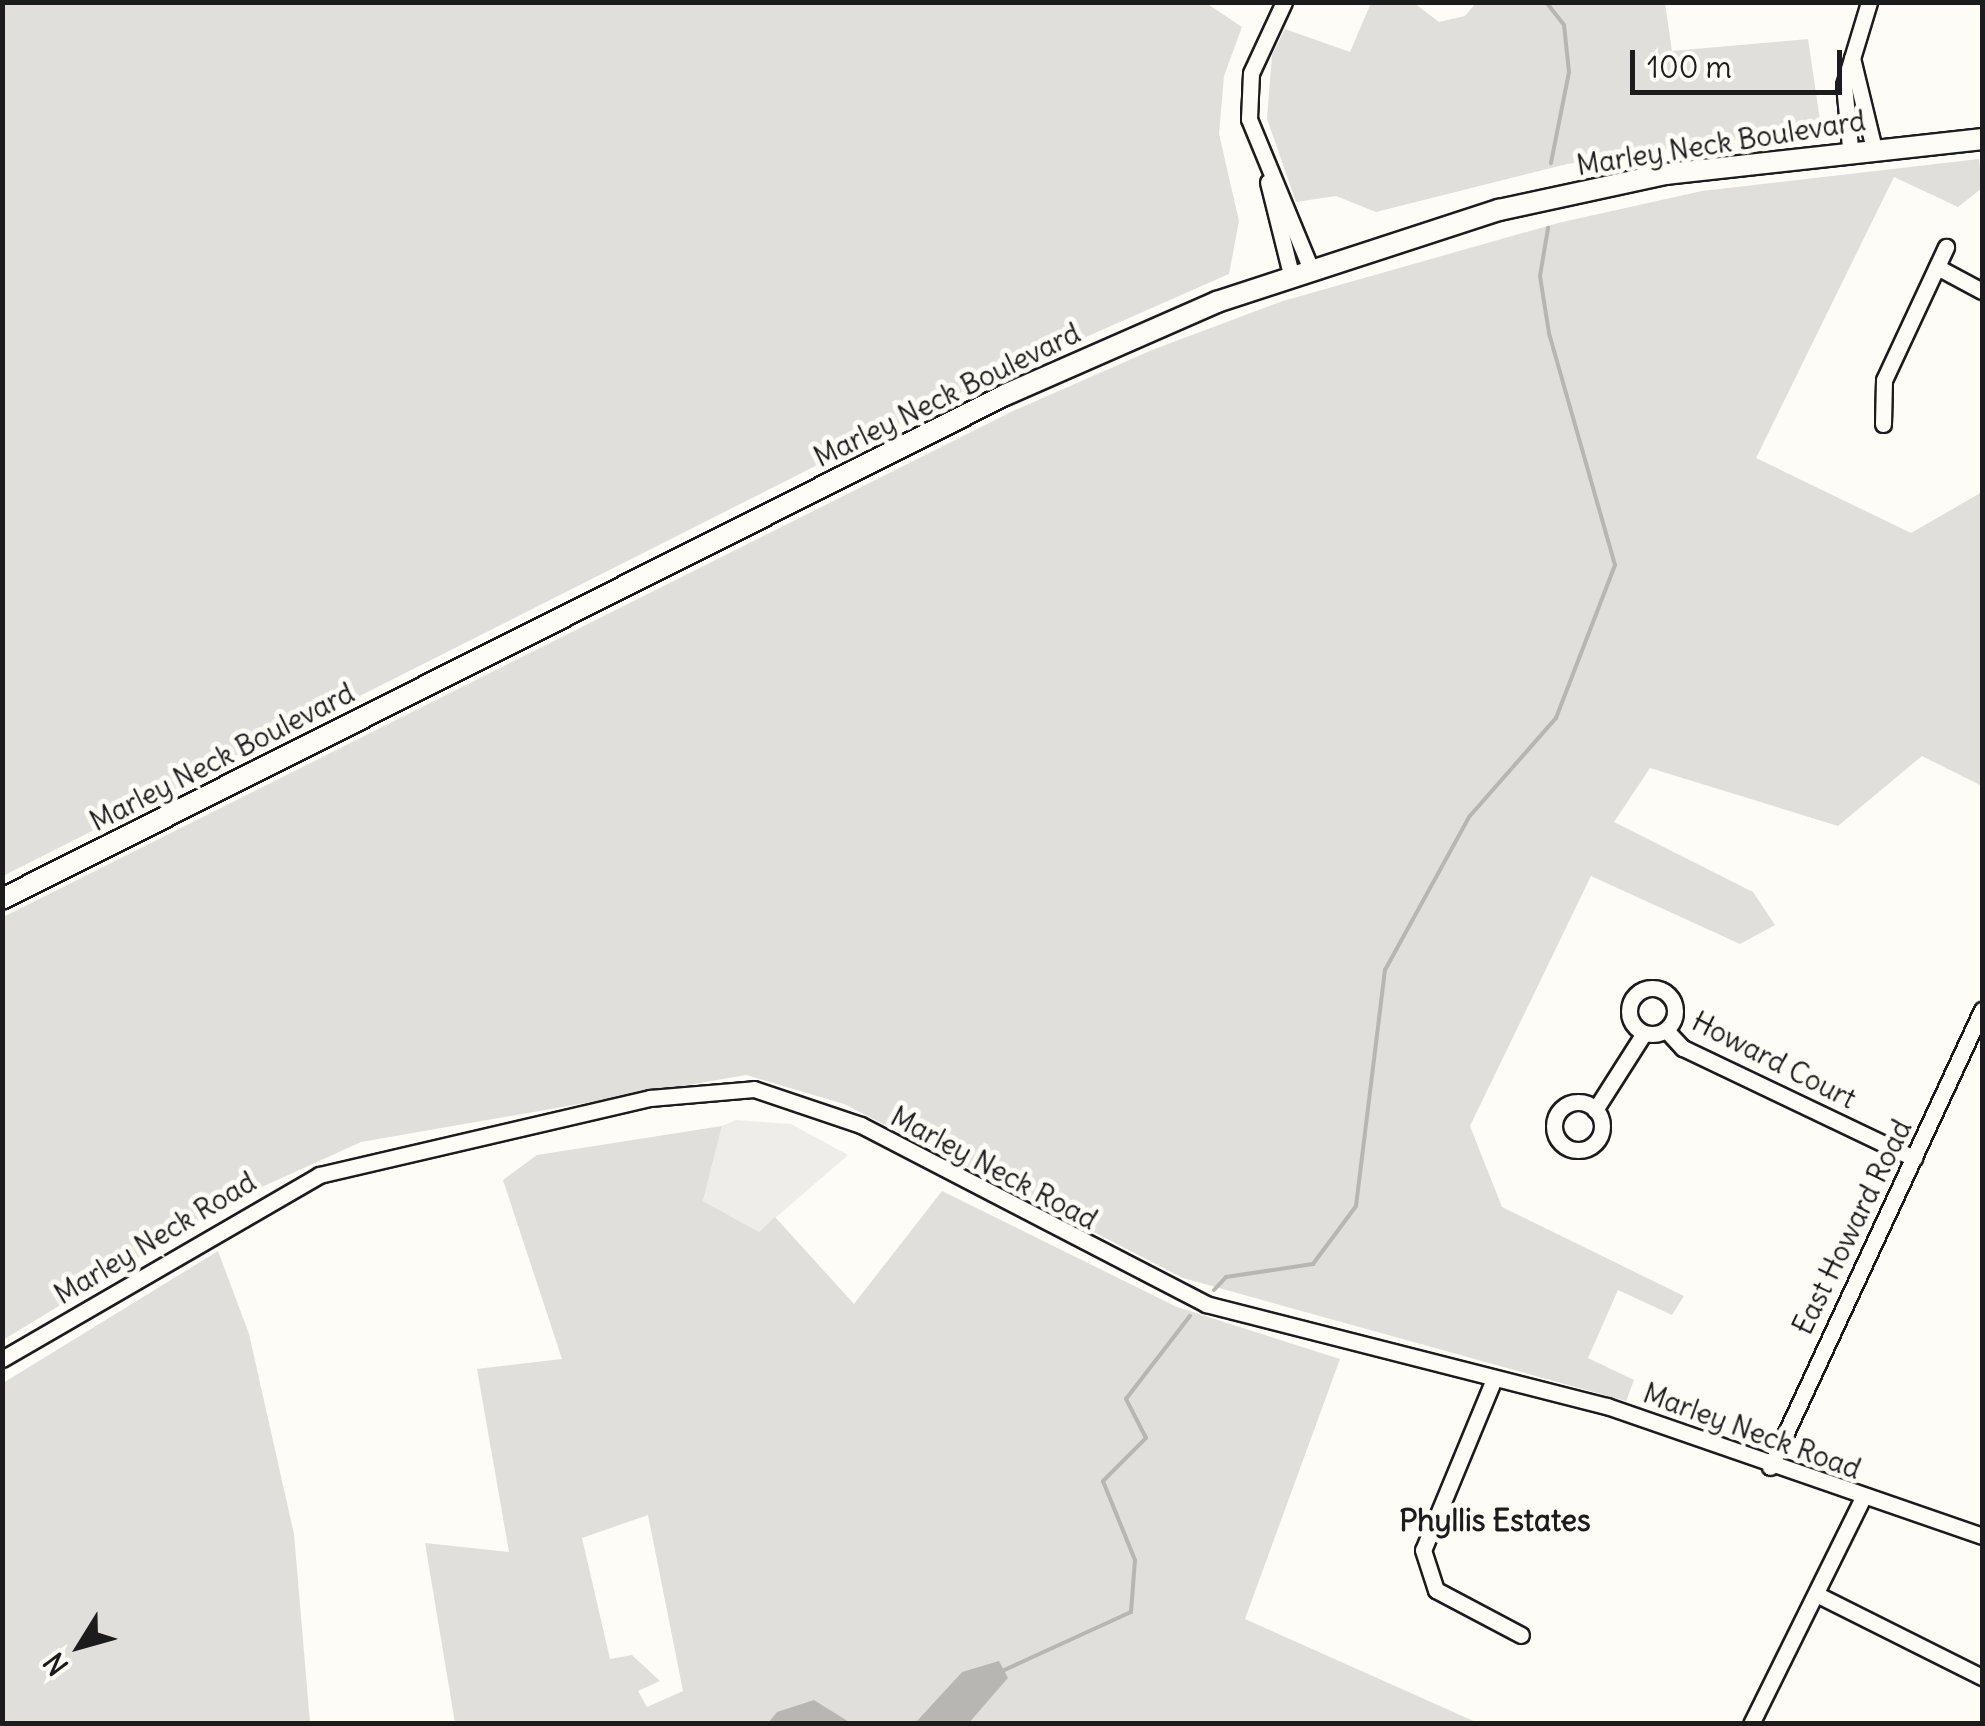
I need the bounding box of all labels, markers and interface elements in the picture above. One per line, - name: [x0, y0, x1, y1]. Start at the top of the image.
- scale bar: [1635, 30, 1848, 92]
- text: 100 m: [1647, 48, 1732, 86]
- street label: Marley Neck Boulevard: [1574, 104, 1868, 182]
- street label: Marley Neck Boulevard: [808, 316, 1086, 474]
- street label: Marley Neck Boulevard: [84, 676, 360, 838]
- street label: Howard Court: [1687, 1004, 1861, 1116]
- street label: Marley Neck Road: [885, 1099, 1103, 1237]
- street label: East Howard Road: [1785, 1114, 1919, 1340]
- street label: Marley Neck Road: [48, 1165, 262, 1311]
- street label: Marley Neck Road: [1639, 1376, 1865, 1486]
- district label: Phyllis Estates: [1399, 1502, 1591, 1538]
- north arrow: [30, 1596, 130, 1696]
- text: N: [36, 1645, 76, 1683]

